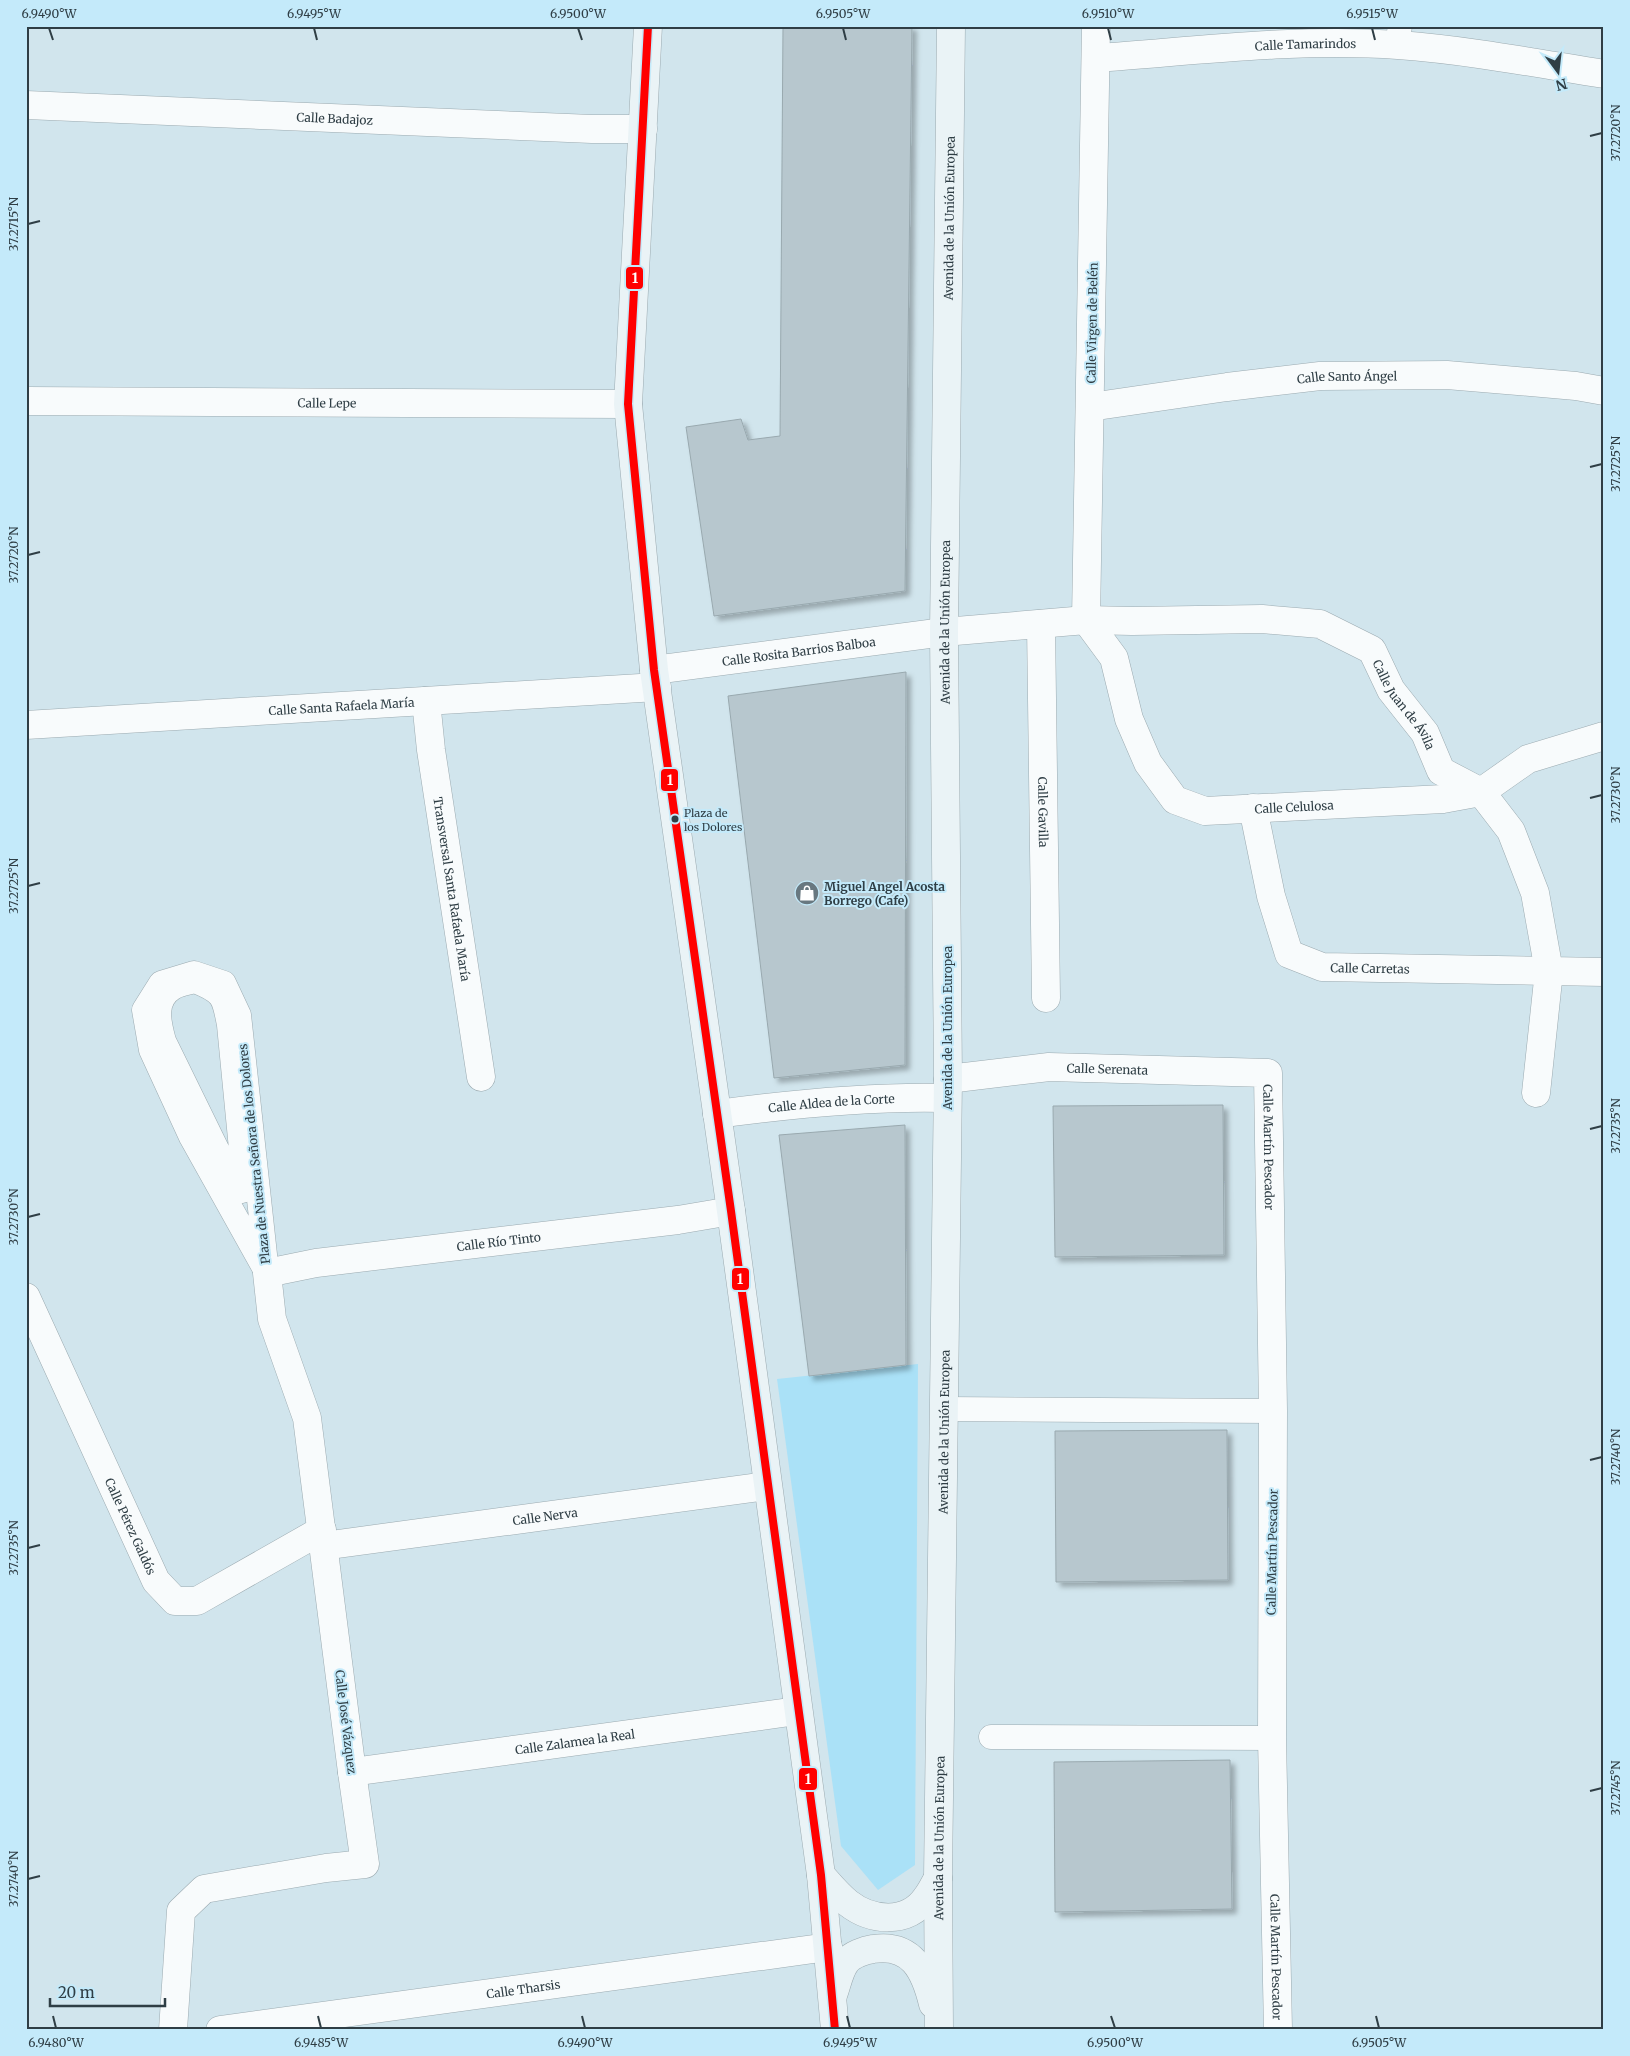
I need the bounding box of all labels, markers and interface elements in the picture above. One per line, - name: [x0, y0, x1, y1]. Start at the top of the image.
- text: 6.9490°W: [21, 6, 78, 21]
- text: 6.9495°W: [287, 6, 342, 21]
- text: 6.9500°W: [550, 6, 607, 21]
- text: 6.9505°W: [816, 6, 871, 21]
- text: 6.9510°W: [1082, 6, 1135, 21]
- text: 6.9515°W: [1346, 6, 1399, 21]
- street label: Calle Tamarindos: [1254, 35, 1356, 53]
- north arrow: [1532, 48, 1582, 98]
- text: N: [1554, 74, 1569, 95]
- text: 37.2720°N: [1608, 104, 1623, 162]
- street label: Calle Badajoz: [296, 109, 374, 127]
- street label: Avenida de la Unión Europea: [940, 135, 957, 301]
- text: 37.2715°N: [6, 196, 21, 251]
- street label: Calle Virgen de Belén: [1083, 262, 1101, 384]
- line badge: 1: [625, 266, 644, 290]
- text: 1: [632, 269, 639, 287]
- street label: Calle Santo Ángel: [1296, 368, 1397, 386]
- street label: Calle Lepe: [298, 395, 356, 410]
- text: 37.2725°N: [1608, 435, 1623, 492]
- text: 37.2720°N: [6, 526, 21, 584]
- street label: Avenida de la Unión Europea: [936, 539, 953, 705]
- street label: Calle Rosita Barrios Balboa: [721, 633, 877, 669]
- street label: Calle Juan de Ávila: [1370, 657, 1439, 752]
- street label: Calle Santa Rafaela María: [268, 694, 415, 718]
- text: 37.2730°N: [1608, 766, 1623, 823]
- line badge: 1: [660, 768, 679, 792]
- text: 1: [667, 771, 674, 789]
- street label: Calle Gavilla: [1036, 777, 1051, 848]
- street label: Transversal Santa Rafaela María: [431, 796, 474, 983]
- street label: Calle Celulosa: [1254, 797, 1335, 816]
- place label: Plaza de los Dolores: [684, 806, 742, 834]
- marker: Plaza de los Dolores: [670, 814, 680, 824]
- text: 37.2725°N: [6, 857, 21, 914]
- place label: Miguel Angel Acosta Borrego (Cafe): [824, 879, 945, 908]
- shop icon: Miguel Angel Acosta Borrego (Cafe): [794, 880, 820, 906]
- street label: Avenida de la Unión Europea: [940, 945, 955, 1111]
- street label: Calle Carretas: [1330, 960, 1410, 976]
- street label: Plaza de Nuestra Señora de los Dolores: [235, 1043, 273, 1265]
- street label: Calle Serenata: [1066, 1060, 1149, 1077]
- street label: Calle Martín Pescador: [1261, 1084, 1278, 1211]
- street label: Calle Aldea de la Corte: [767, 1091, 895, 1115]
- text: 37.2735°N: [1608, 1098, 1623, 1154]
- text: 37.2730°N: [6, 1188, 21, 1245]
- street label: Calle Río Tinto: [456, 1229, 541, 1254]
- line badge: 1: [731, 1267, 750, 1291]
- text: 1: [737, 1270, 744, 1288]
- street label: Avenida de la Unión Europea: [935, 1349, 952, 1515]
- text: 37.2740°N: [1608, 1428, 1623, 1485]
- street label: Calle Pérez Galdós: [102, 1475, 160, 1577]
- street label: Calle Martín Pescador: [1263, 1488, 1281, 1615]
- street label: Calle Nerva: [512, 1504, 579, 1528]
- text: 37.2735°N: [6, 1520, 21, 1576]
- street label: Calle José Vázquez: [332, 1669, 360, 1775]
- street label: Calle Zalamea la Real: [514, 1726, 636, 1757]
- street label: Avenida de la Unión Europea: [930, 1755, 947, 1921]
- text: 37.2745°N: [1608, 1760, 1623, 1815]
- line badge: 1: [798, 1767, 818, 1791]
- text: 1: [805, 1770, 812, 1788]
- text: 37.2740°N: [6, 1850, 21, 1907]
- street label: Calle Martín Pescador: [1268, 1894, 1285, 2021]
- scale bar: [50, 1976, 165, 2008]
- street label: Calle Tharsis: [485, 1976, 561, 2001]
- text: 20 m: [58, 1983, 95, 2002]
- text: 6.9480°W: [28, 2035, 85, 2050]
- text: 6.9485°W: [294, 2035, 349, 2050]
- text: 6.9490°W: [557, 2035, 614, 2050]
- text: 6.9495°W: [823, 2035, 878, 2050]
- text: 6.9500°W: [1087, 2035, 1144, 2050]
- text: 6.9505°W: [1352, 2035, 1407, 2050]

